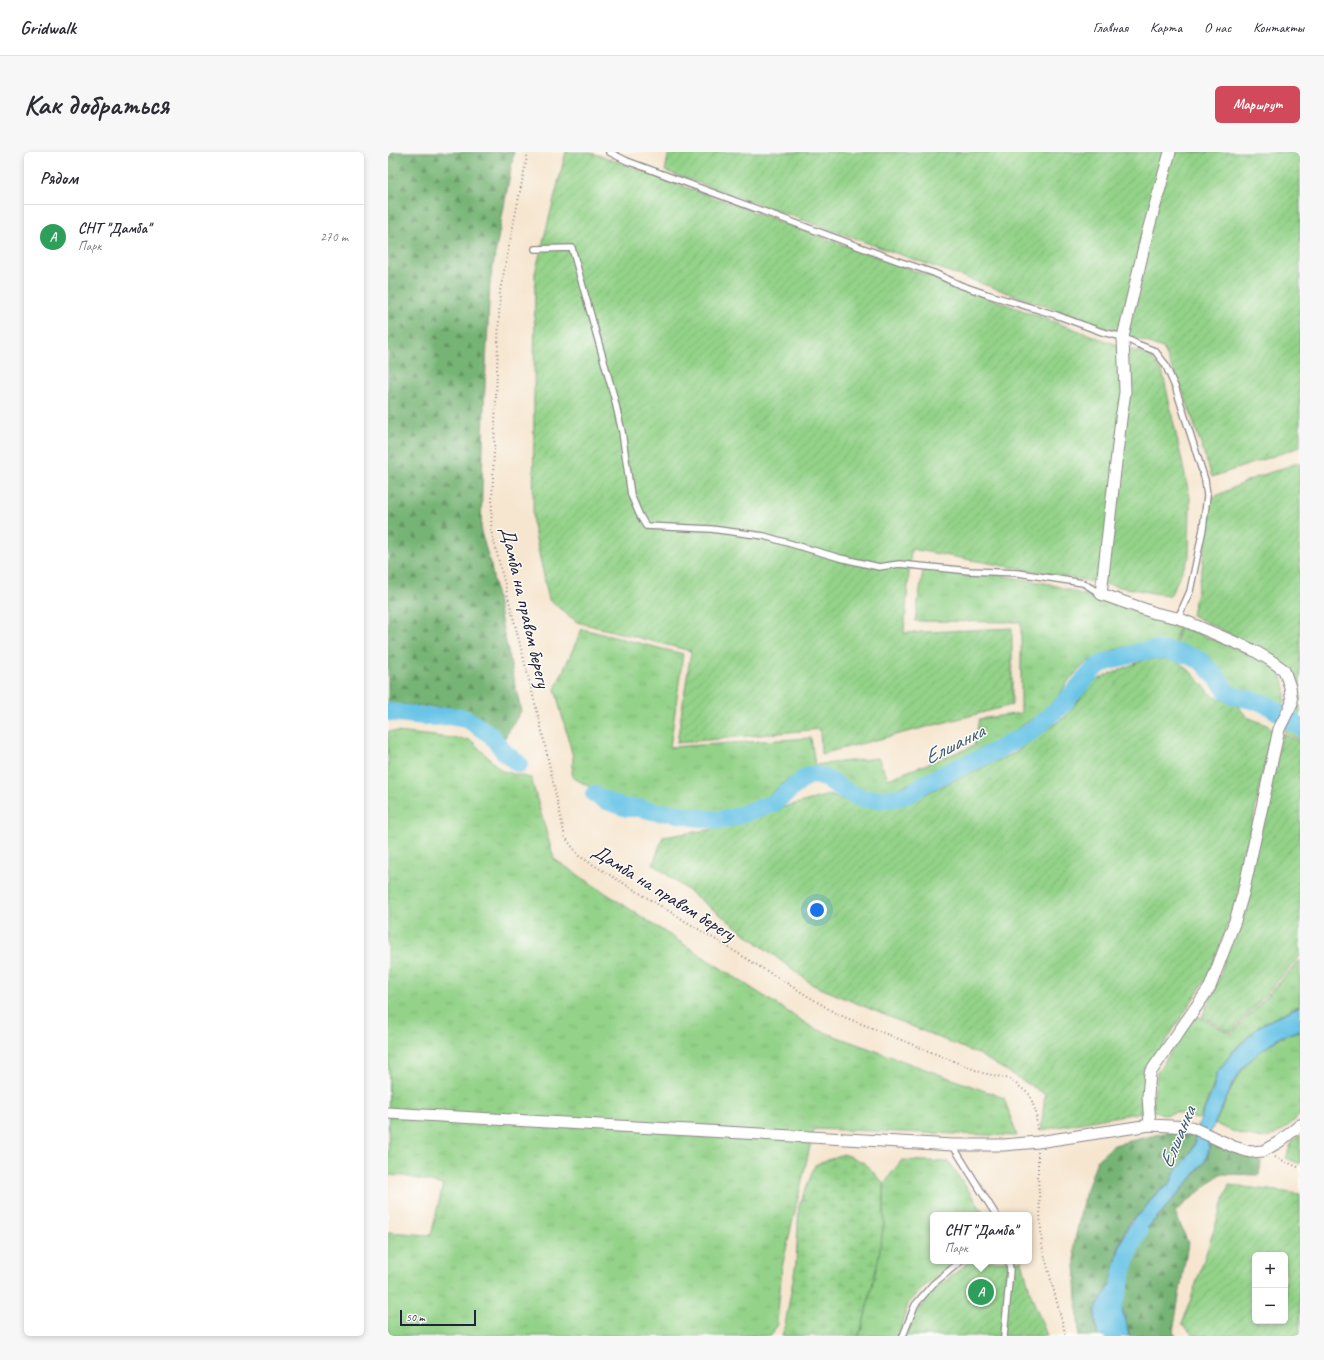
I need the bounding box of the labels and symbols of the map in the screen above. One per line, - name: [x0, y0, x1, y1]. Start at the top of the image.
- street label: Дамба на правом берегу: [495, 524, 556, 691]
- water label: Елшанка: [919, 717, 991, 770]
- street label: Дамба на правом берегу: [588, 838, 741, 947]
- your location: [807, 900, 827, 920]
- water label: Елшанка: [1152, 1100, 1203, 1172]
- pin: A: [968, 1277, 994, 1307]
- scale bar: [400, 1308, 476, 1327]

